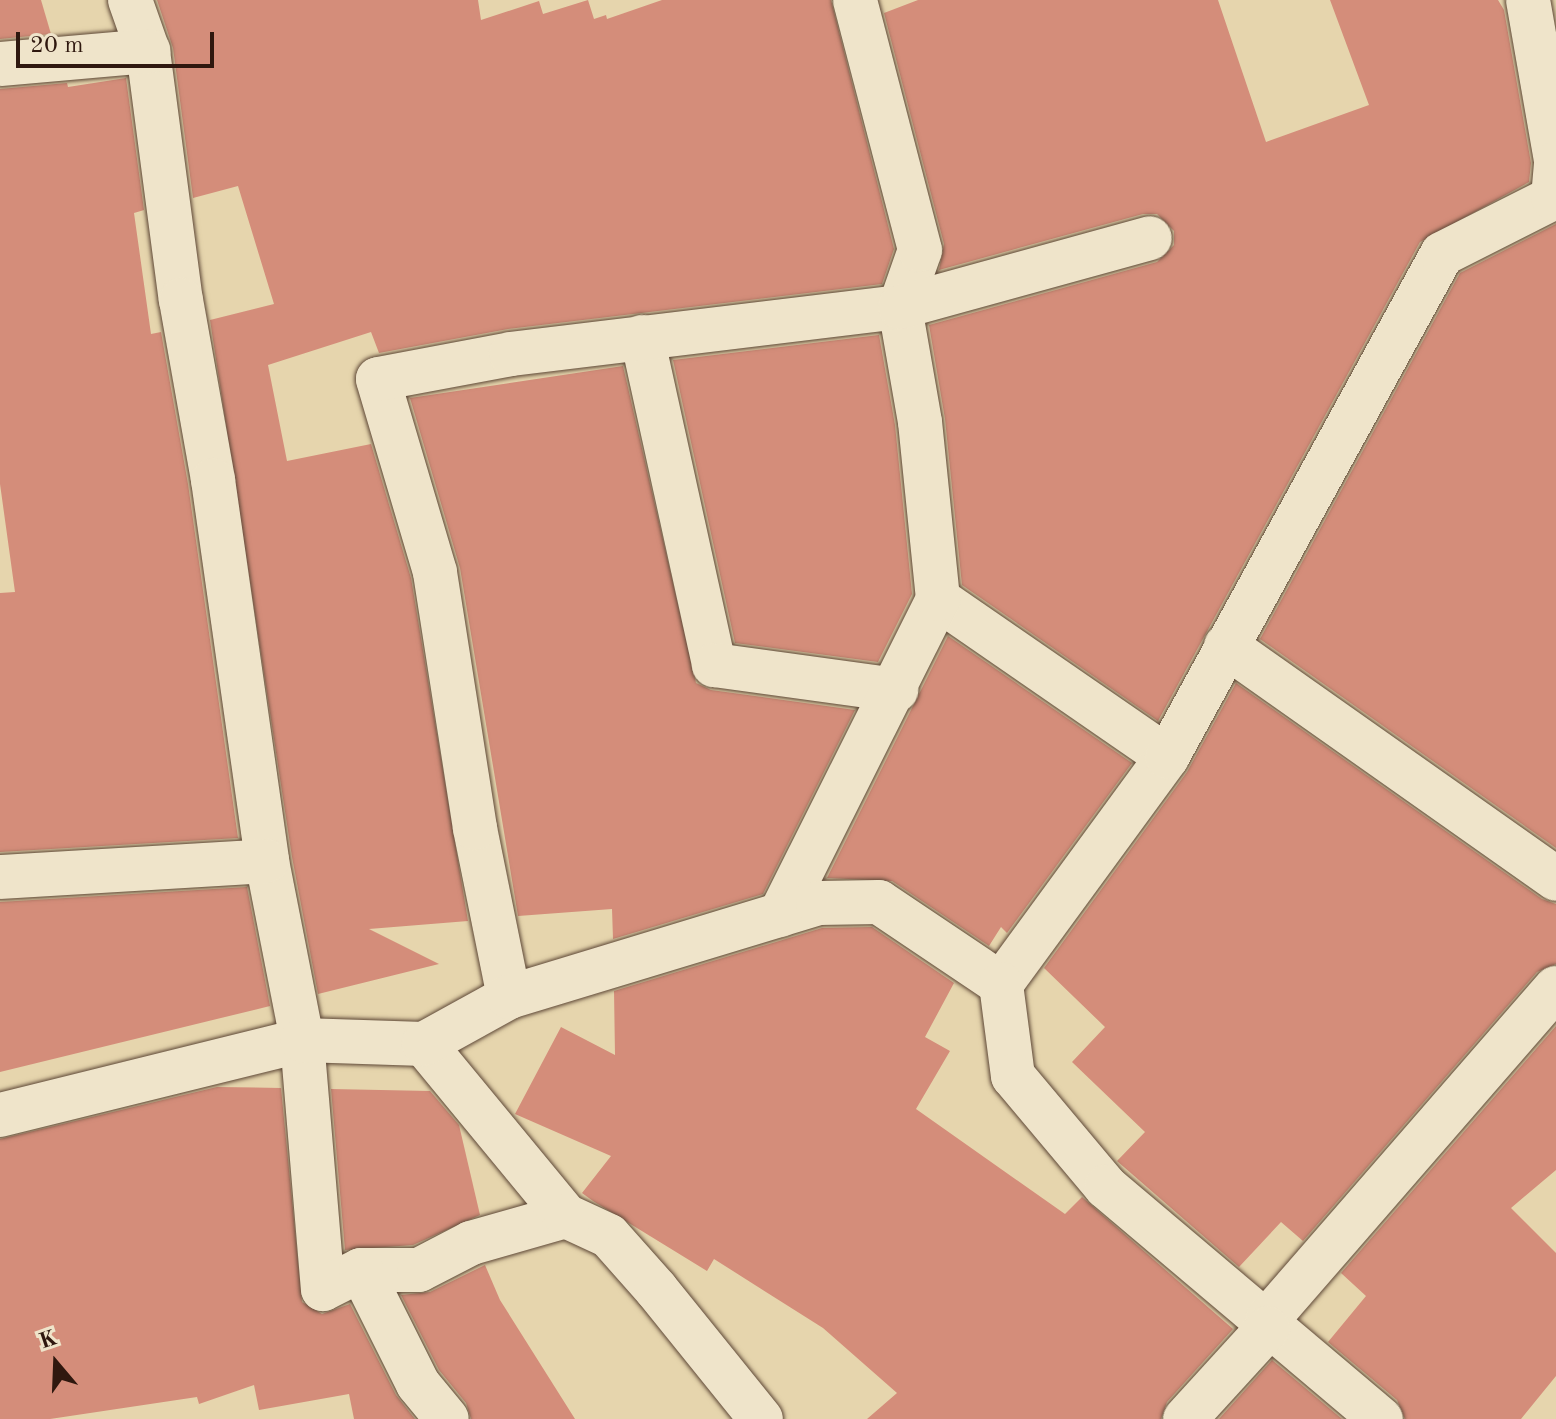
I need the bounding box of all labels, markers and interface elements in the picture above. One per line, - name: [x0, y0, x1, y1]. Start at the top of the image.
- scale bar: [20, 16, 218, 66]
- text: 20 m: [30, 34, 84, 58]
- north arrow: [16, 1323, 96, 1403]
- text: K: [37, 1327, 60, 1353]

